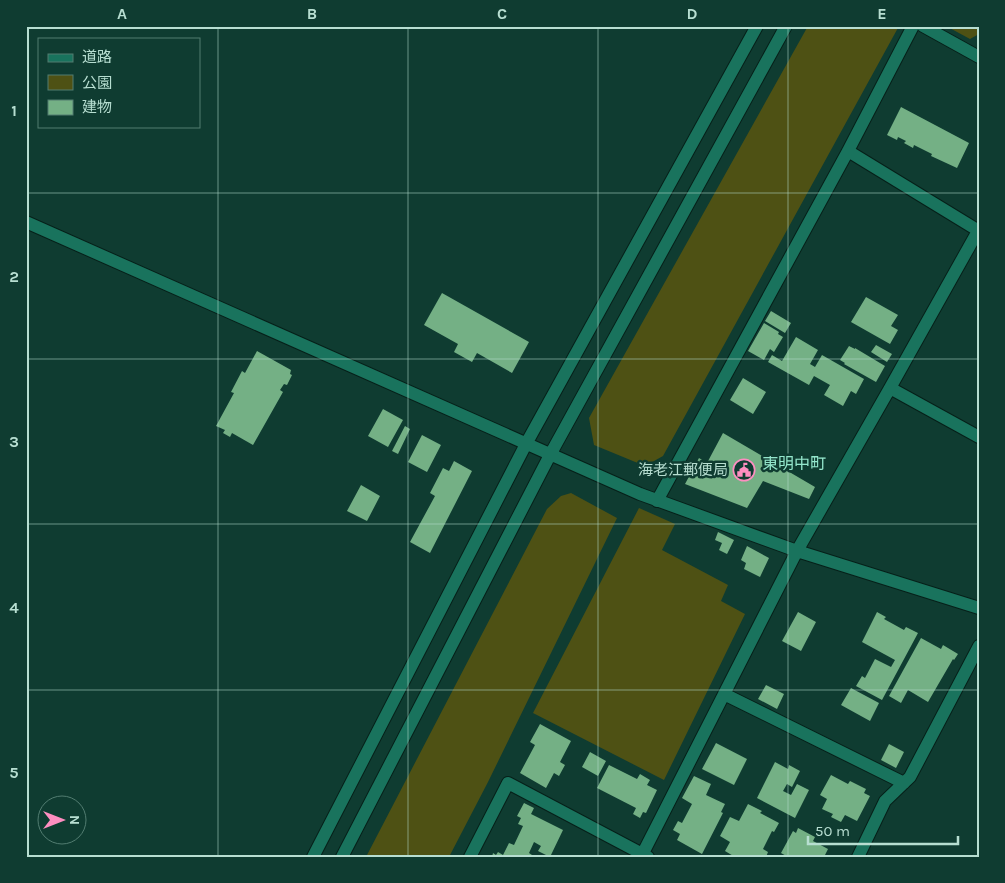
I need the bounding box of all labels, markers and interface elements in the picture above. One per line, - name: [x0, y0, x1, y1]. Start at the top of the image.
- text: A: [117, 4, 127, 23]
- text: B: [307, 4, 317, 23]
- text: C: [497, 4, 507, 23]
- text: D: [687, 4, 698, 23]
- text: E: [877, 4, 887, 23]
- legend: [38, 38, 200, 128]
- text: 道路: [82, 48, 112, 66]
- text: 公園: [82, 74, 112, 92]
- text: 建物: [82, 98, 112, 116]
- text: 1: [11, 101, 17, 120]
- text: 2: [9, 267, 19, 286]
- text: 3: [9, 432, 19, 451]
- district label: 東明中町: [762, 454, 826, 473]
- public building icon: 海老江郵便局: [732, 458, 756, 482]
- place label: 海老江郵便局: [638, 461, 728, 479]
- text: 4: [9, 598, 19, 617]
- text: 5: [9, 763, 19, 782]
- north arrow: [38, 796, 88, 846]
- scale bar: [808, 813, 958, 845]
- text: N: [66, 815, 83, 825]
- text: 50 m: [815, 822, 850, 840]

